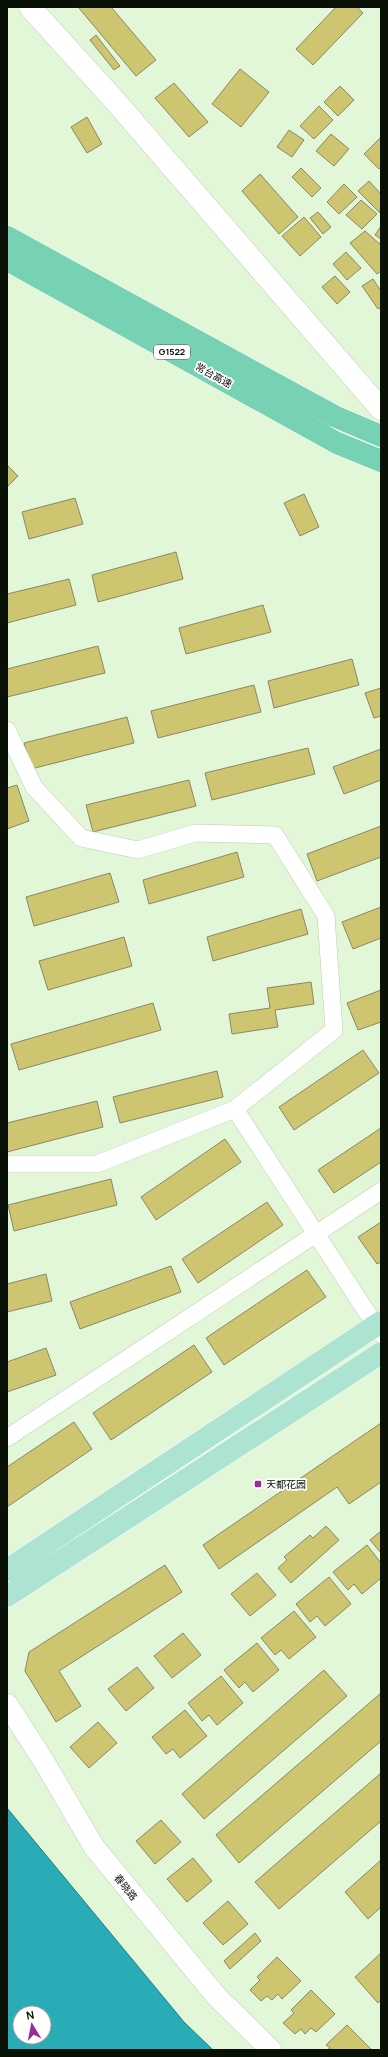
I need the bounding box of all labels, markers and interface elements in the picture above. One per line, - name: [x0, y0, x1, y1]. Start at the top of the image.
- road number: G1522: [154, 345, 190, 359]
- street label: 常台高速: [193, 359, 235, 391]
- place label: 天都花园: [266, 1477, 306, 1491]
- marker: 天都花园: [253, 1479, 263, 1489]
- street label: 春晓路: [111, 1871, 141, 1903]
- north arrow: [12, 2005, 52, 2045]
- text: N: [25, 2007, 35, 2023]

